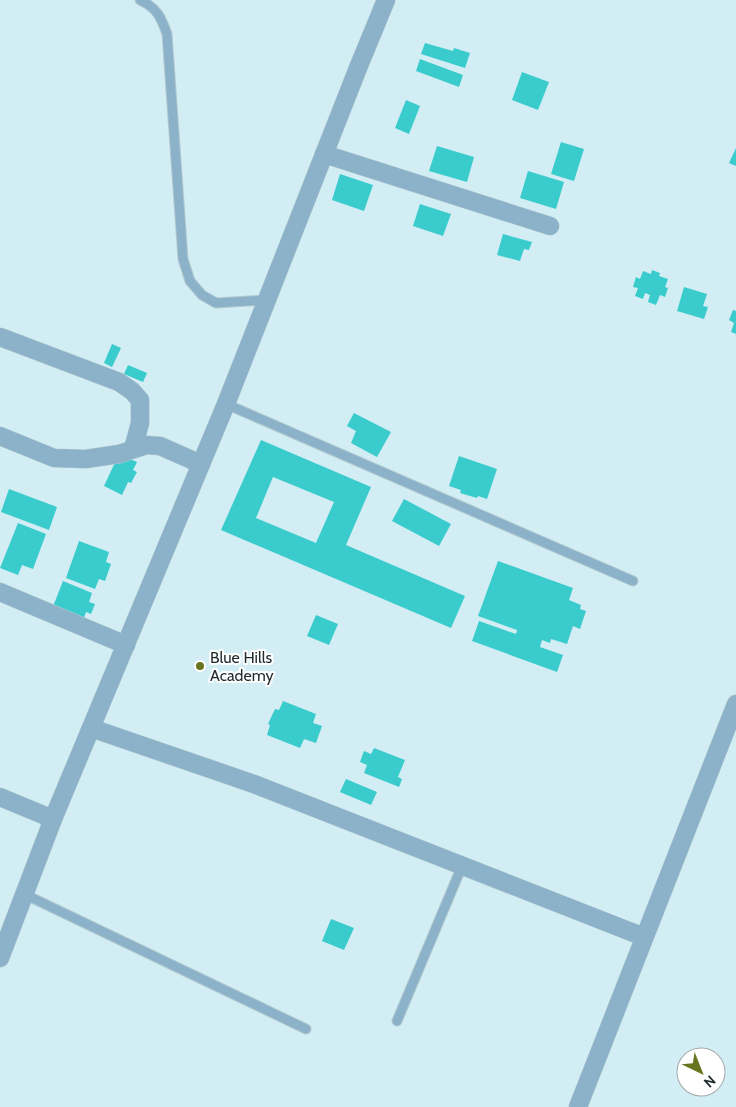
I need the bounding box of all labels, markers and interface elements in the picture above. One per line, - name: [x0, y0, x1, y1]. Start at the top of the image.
- place label: Blue Hills Academy: [210, 648, 274, 685]
- marker: Blue Hills Academy: [194, 660, 206, 672]
- north arrow: [676, 1047, 726, 1097]
- text: N: [700, 1072, 720, 1091]

